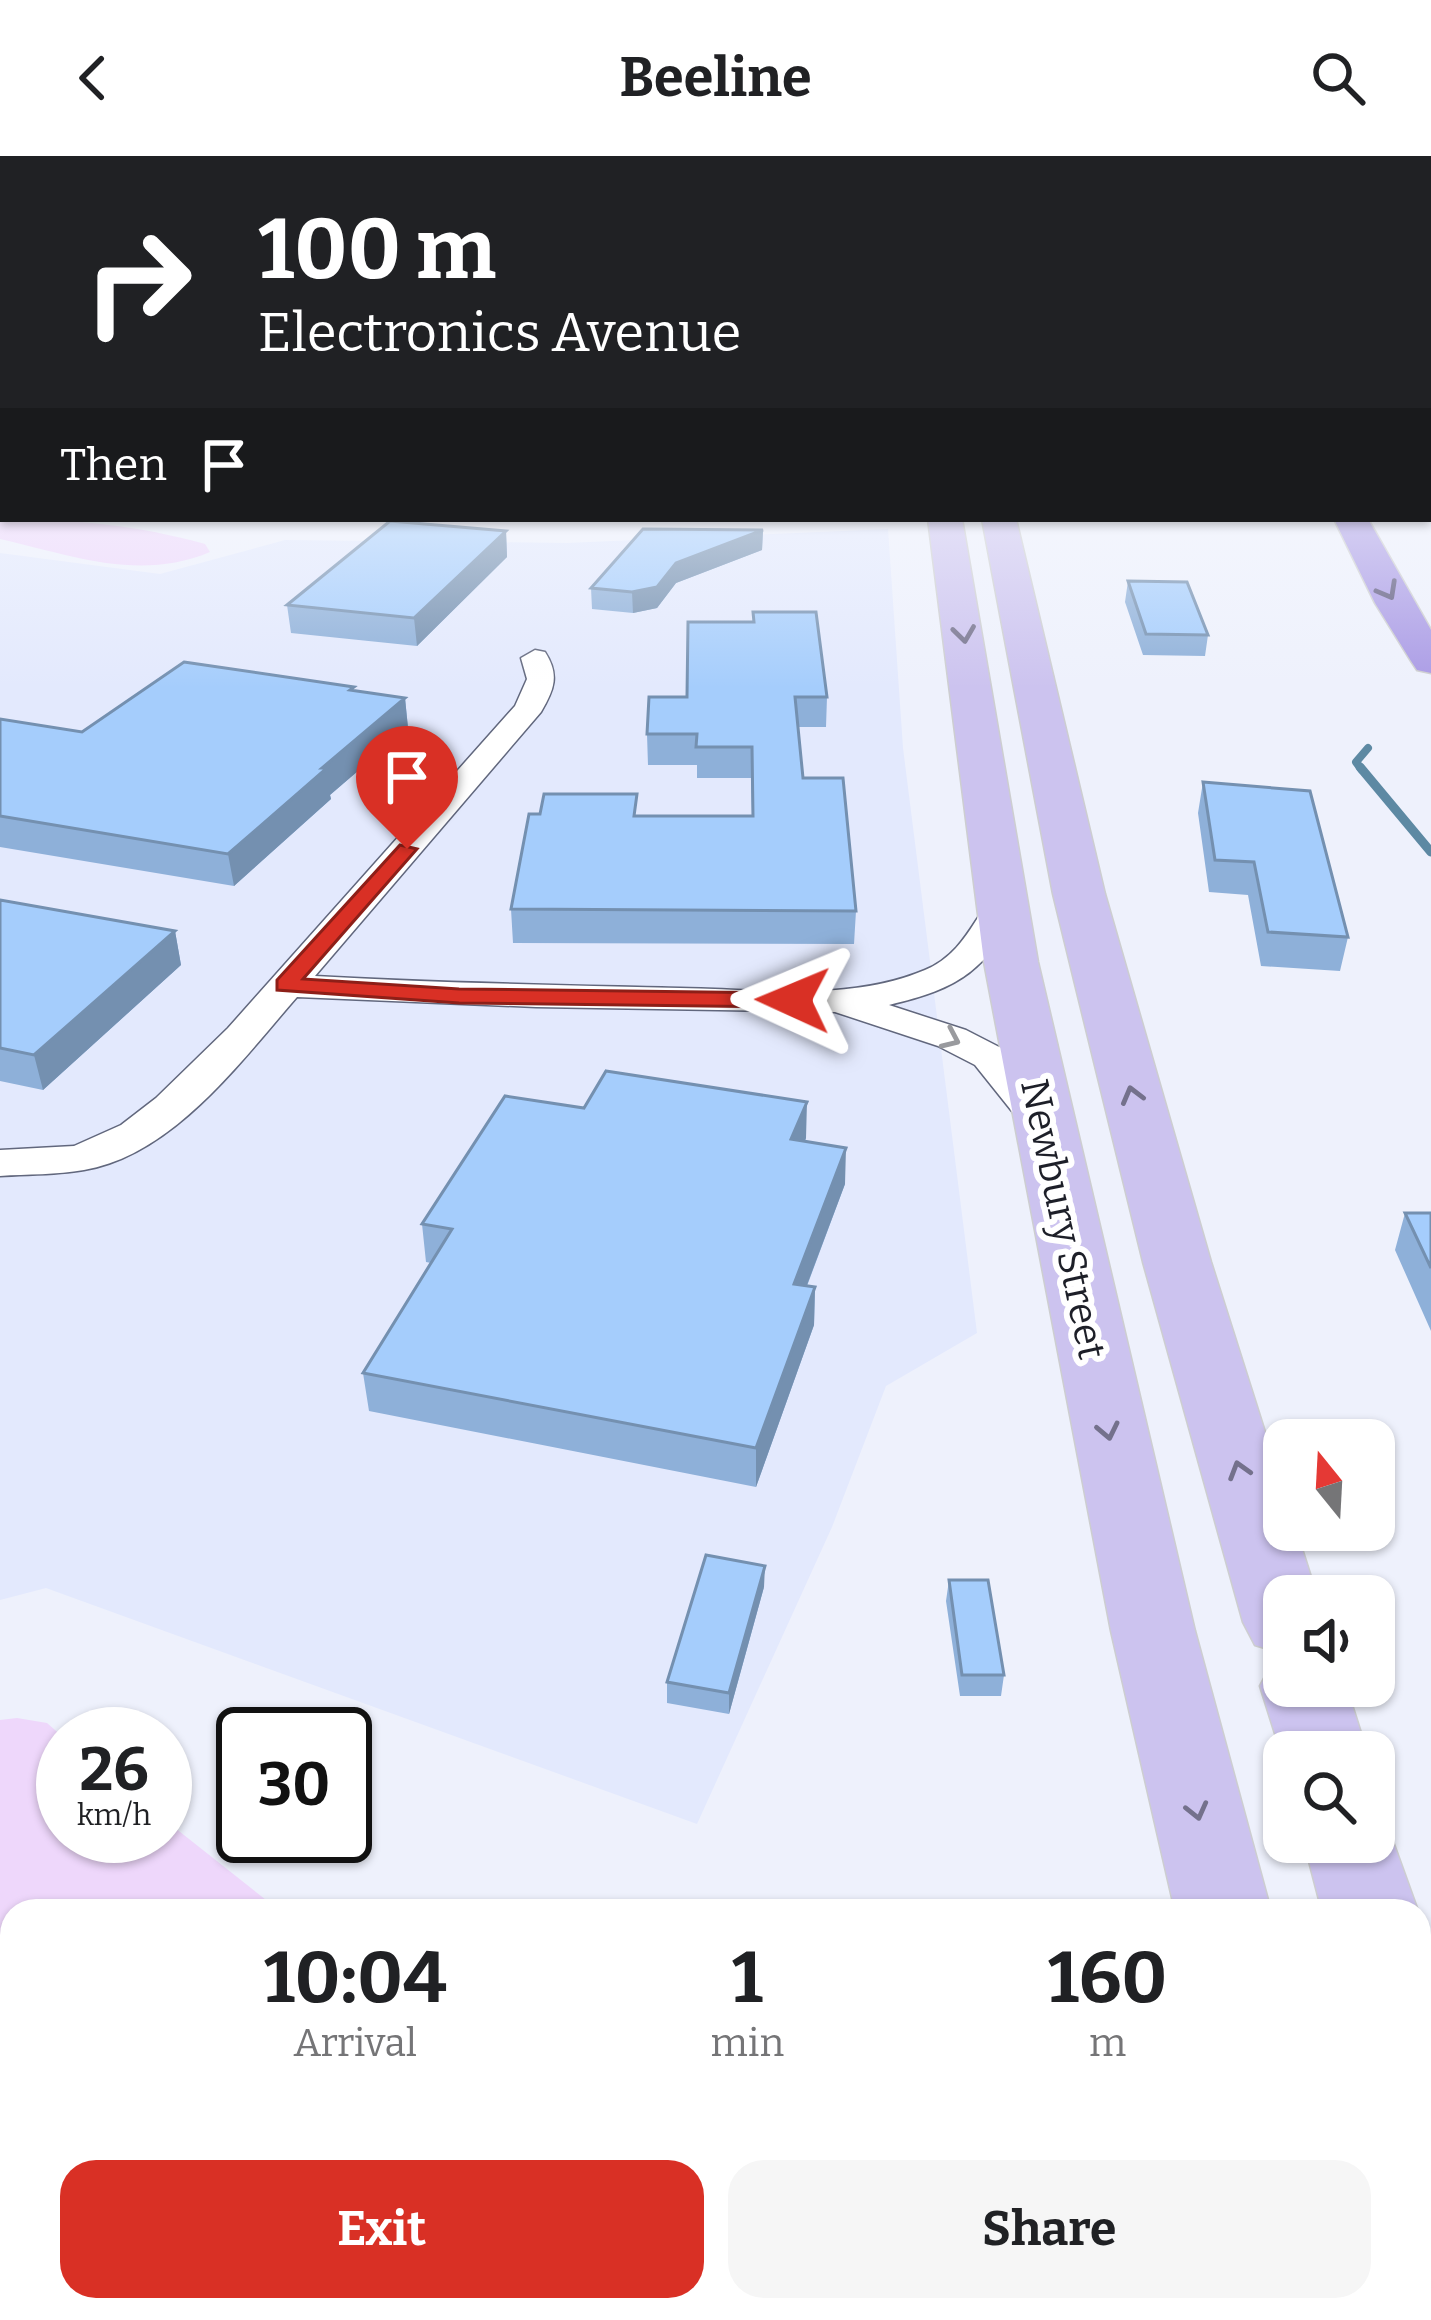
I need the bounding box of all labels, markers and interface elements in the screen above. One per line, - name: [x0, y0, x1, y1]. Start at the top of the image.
- icon: back: [60, 45, 126, 111]
- icon: search: [1305, 45, 1371, 111]
- text: Beeline: [619, 46, 812, 110]
- text: 100 m: [258, 199, 496, 300]
- icon: right: [60, 204, 216, 360]
- text: Electronics Avenue: [258, 301, 741, 365]
- icon: arrive: [191, 432, 257, 498]
- text: Then: [60, 438, 167, 492]
- one-way arrow: [1374, 579, 1397, 600]
- one-way arrow: [950, 625, 976, 644]
- pin: [356, 726, 458, 849]
- icon: arrive: [374, 744, 440, 810]
- position arrow: [730, 937, 856, 1063]
- one-way arrow: [939, 1024, 960, 1048]
- street label: Newbury Street: [1011, 1075, 1115, 1363]
- one-way arrow: [1122, 1085, 1147, 1105]
- north arrow: [1263, 1419, 1395, 1551]
- map controls: [1263, 1419, 1395, 1863]
- one-way arrow: [1095, 1421, 1120, 1441]
- one-way arrow: [1228, 1460, 1253, 1481]
- button: sound: [1263, 1575, 1395, 1707]
- speed limit sign: 30: [216, 1707, 372, 1863]
- button: search: [1263, 1731, 1395, 1863]
- text: 26: [79, 1734, 149, 1806]
- text: km/h: [77, 1797, 151, 1833]
- one-way arrow: [1183, 1800, 1208, 1820]
- text: 10:04: [264, 1935, 447, 2021]
- text: 1: [732, 1935, 763, 2021]
- text: 160: [1048, 1935, 1167, 2021]
- text: Arrival: [294, 2020, 417, 2066]
- text: min: [711, 2020, 784, 2066]
- text: m: [1089, 2020, 1126, 2066]
- button: Exit: [60, 2160, 704, 2298]
- button: Share: [728, 2160, 1371, 2298]

